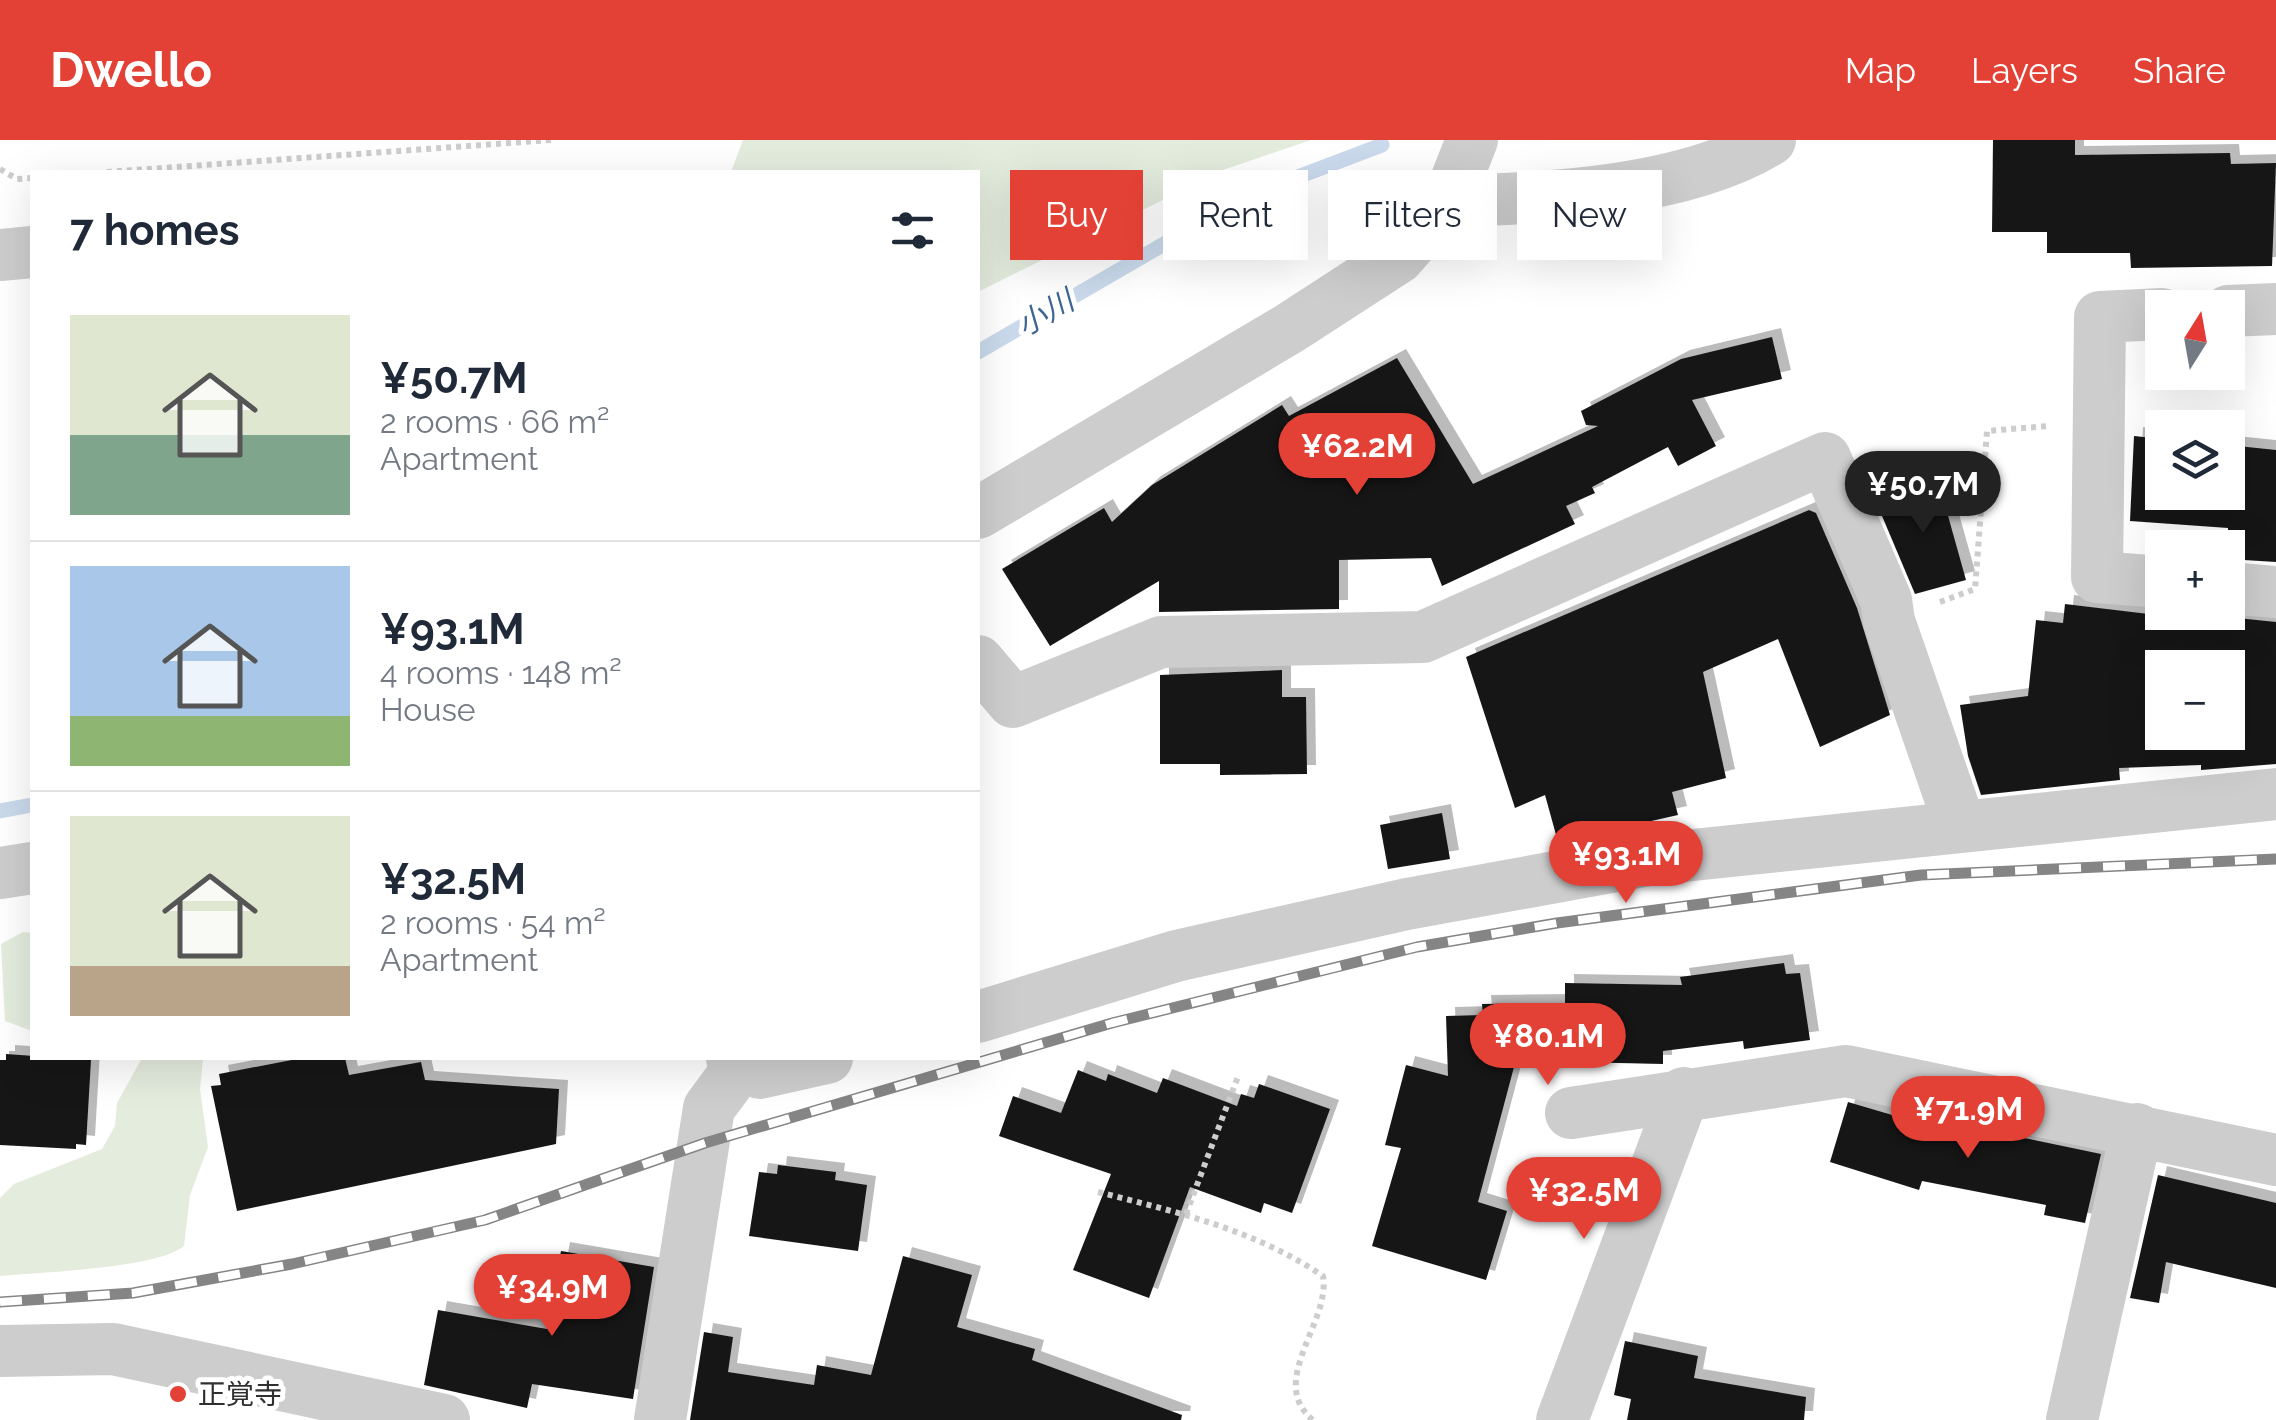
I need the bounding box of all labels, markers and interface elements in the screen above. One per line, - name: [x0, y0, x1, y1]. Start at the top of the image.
- text: Dwello: [50, 42, 212, 98]
- text: Map: [1845, 50, 1916, 91]
- text: Layers: [1971, 50, 2078, 91]
- text: Share: [2133, 50, 2226, 91]
- chip: Buy: [1010, 170, 1143, 260]
- chip: Rent: [1163, 170, 1308, 260]
- chip: Filters: [1328, 170, 1497, 260]
- chip: New: [1517, 170, 1662, 260]
- icon: filters: [885, 203, 940, 258]
- text: 7 homes: [70, 206, 239, 255]
- water label: 小川: [1010, 281, 1082, 343]
- north arrow: [2145, 290, 2245, 390]
- map controls: [2145, 290, 2245, 750]
- text: ¥50.7M: [380, 354, 527, 403]
- icon: home: [150, 355, 270, 475]
- text: 2 rooms · 66 m²: [380, 403, 609, 440]
- button: layers: [2145, 410, 2245, 510]
- pin: ¥62.2M: [1276, 413, 1438, 498]
- text: ¥62.2M: [1300, 427, 1414, 464]
- text: Apartment: [380, 440, 538, 477]
- pin: ¥50.7M: [1842, 451, 2004, 536]
- text: ¥50.7M: [1867, 465, 1979, 502]
- button: +: [2145, 530, 2245, 630]
- text: ¥93.1M: [380, 605, 525, 654]
- icon: home: [150, 606, 270, 726]
- button: −: [2145, 650, 2245, 750]
- text: 4 rooms · 148 m²: [380, 654, 622, 691]
- text: House: [380, 691, 476, 728]
- pin: ¥93.1M: [1545, 821, 1707, 906]
- text: ¥93.1M: [1571, 835, 1681, 872]
- text: ¥32.5M: [380, 855, 526, 904]
- icon: home: [150, 856, 270, 976]
- text: 2 rooms · 54 m²: [380, 904, 606, 941]
- text: Apartment: [380, 941, 538, 978]
- pin: ¥80.1M: [1467, 1003, 1629, 1088]
- text: ¥80.1M: [1492, 1017, 1604, 1054]
- pin: ¥71.9M: [1887, 1076, 2049, 1161]
- text: ¥71.9M: [1913, 1090, 2023, 1127]
- pin: ¥32.5M: [1503, 1157, 1665, 1242]
- text: ¥32.5M: [1528, 1171, 1640, 1208]
- pin: ¥34.9M: [471, 1254, 633, 1339]
- text: ¥34.9M: [496, 1268, 608, 1305]
- place label: 正覚寺: [198, 1378, 282, 1411]
- marker: 正覚寺: [167, 1383, 189, 1405]

